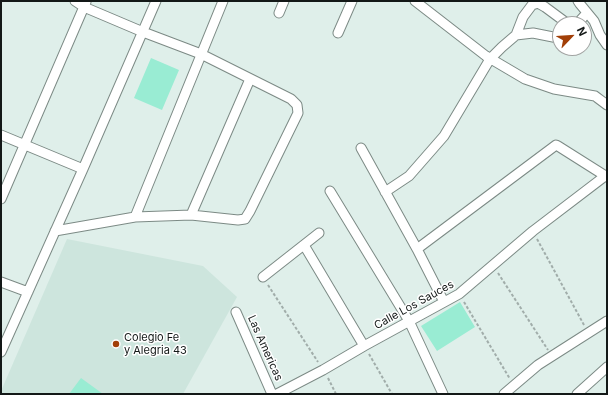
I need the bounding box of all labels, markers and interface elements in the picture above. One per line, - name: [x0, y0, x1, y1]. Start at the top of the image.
- north arrow: [552, 16, 592, 56]
- text: N: [574, 25, 590, 38]
- street label: Calle Los Sauces: [372, 278, 456, 332]
- street label: Las Americas: [245, 313, 285, 383]
- place label: Colegio Fe y Alegria 43: [124, 331, 187, 357]
- marker: Colegio Fe y Alegria 43: [111, 339, 121, 349]

